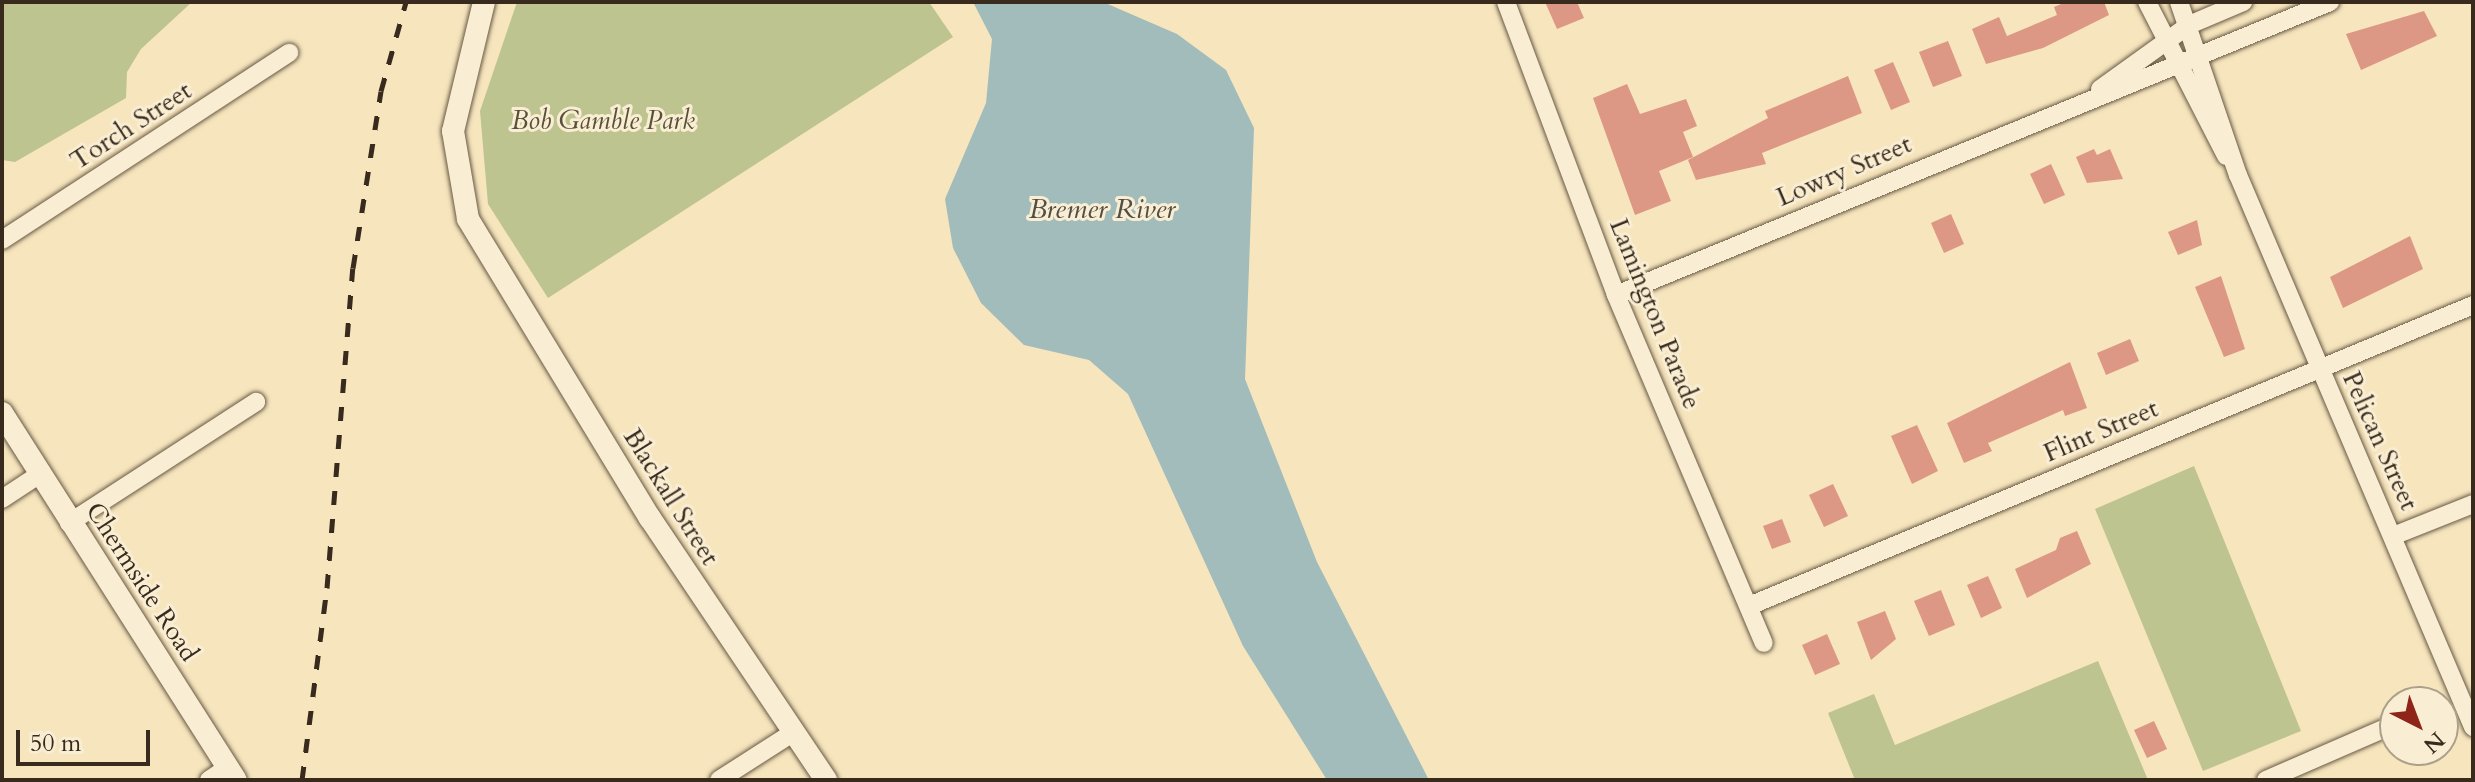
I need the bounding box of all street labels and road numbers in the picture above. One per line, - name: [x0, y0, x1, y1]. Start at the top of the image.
- street label: Torch Street: [65, 75, 197, 177]
- street label: Lowry Street: [1772, 129, 1916, 213]
- street label: Lamington Parade: [1603, 214, 1707, 414]
- street label: Pelican Street: [2336, 367, 2424, 515]
- street label: Flint Street: [2039, 393, 2163, 469]
- street label: Blackall Street: [617, 423, 725, 571]
- street label: Chermside Road: [79, 497, 205, 667]

